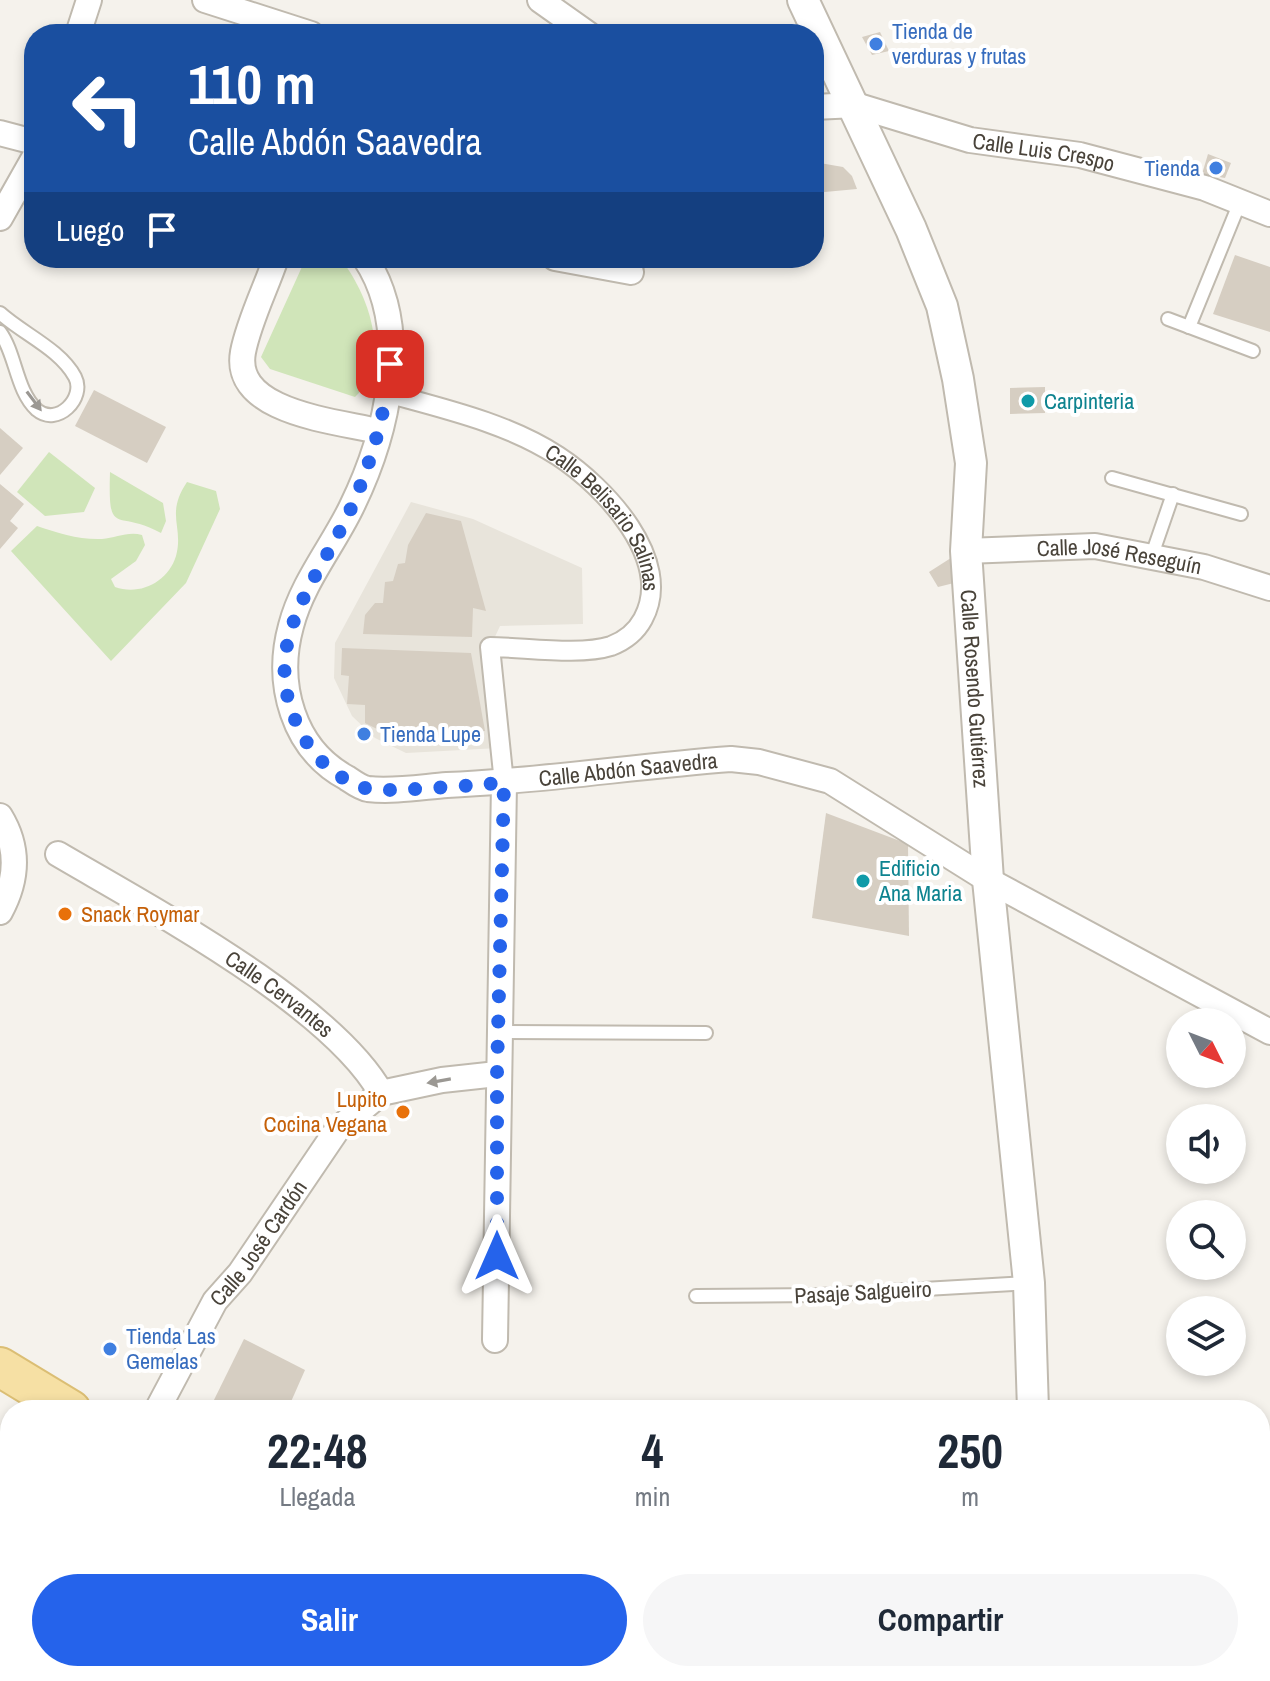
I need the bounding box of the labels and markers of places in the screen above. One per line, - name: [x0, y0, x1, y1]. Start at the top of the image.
- place label: Tienda de verduras y frutas: [892, 16, 1026, 71]
- marker: Tienda de verduras y frutas: [867, 35, 885, 53]
- place label: Tienda: [1144, 153, 1200, 183]
- marker: Tienda: [1207, 159, 1225, 177]
- pin: [356, 330, 424, 398]
- place label: Carpinteria: [1044, 386, 1134, 416]
- marker: Carpinteria: [1019, 392, 1037, 410]
- place label: Tienda Lupe: [380, 719, 481, 749]
- marker: Tienda Lupe: [355, 725, 373, 743]
- place label: Edificio Ana Maria: [878, 853, 962, 908]
- marker: Edificio Ana Maria: [854, 872, 872, 890]
- place label: Snack Roymar: [81, 899, 199, 929]
- marker: Snack Roymar: [56, 905, 74, 923]
- place label: Lupito Cocina Vegana: [264, 1084, 387, 1139]
- marker: Lupito Cocina Vegana: [394, 1103, 412, 1121]
- place label: Tienda Las Gemelas: [126, 1321, 216, 1376]
- marker: Tienda Las Gemelas: [101, 1340, 119, 1358]

